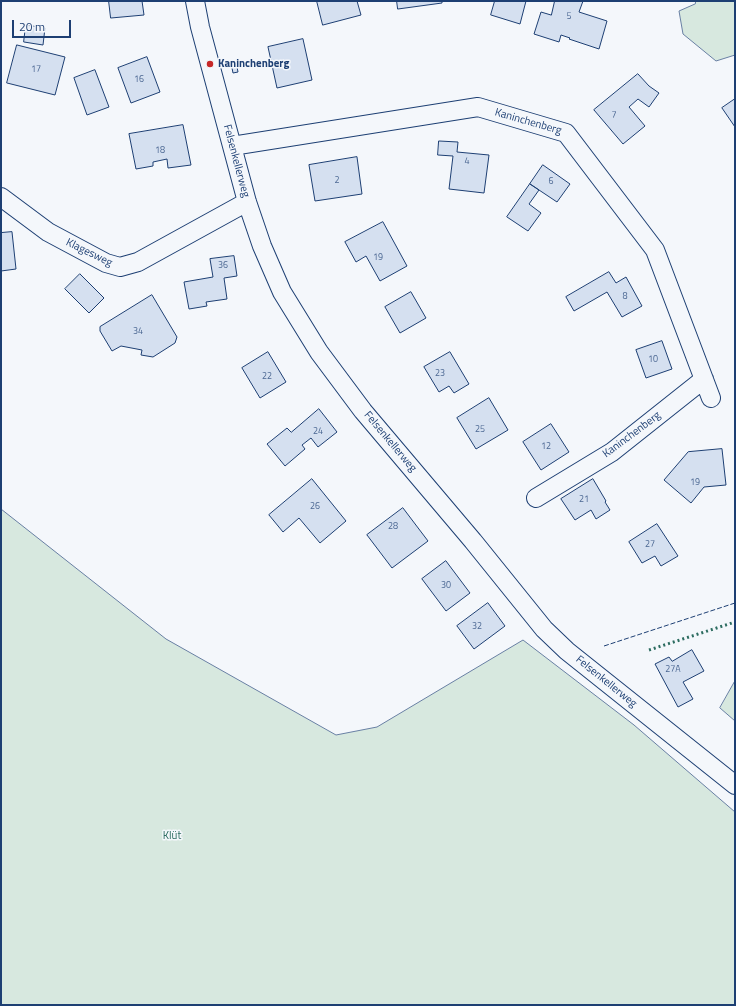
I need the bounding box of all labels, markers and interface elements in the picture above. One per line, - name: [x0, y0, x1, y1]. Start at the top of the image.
- scale bar: [14, 12, 73, 38]
- house number: 5: [566, 12, 572, 22]
- text: 20 m: [19, 17, 45, 36]
- place label: Kaninchenberg: [218, 57, 289, 71]
- marker: Kaninchenberg: [205, 59, 215, 69]
- house number: 17: [31, 65, 41, 75]
- house number: 16: [134, 75, 144, 85]
- street label: Kaninchenberg: [493, 106, 563, 138]
- house number: 7: [611, 111, 617, 121]
- street label: Felsenkellerweg: [220, 123, 252, 199]
- house number: 18: [155, 146, 165, 156]
- house number: 4: [464, 157, 470, 167]
- house number: 2: [334, 176, 340, 186]
- house number: 6: [548, 177, 554, 187]
- street label: Klagesweg: [64, 236, 114, 270]
- house number: 19: [373, 253, 383, 263]
- house number: 36: [218, 261, 228, 271]
- house number: 8: [622, 292, 628, 302]
- house number: 34: [133, 327, 143, 337]
- house number: 10: [648, 355, 658, 365]
- house number: 23: [435, 369, 445, 379]
- house number: 22: [262, 372, 272, 382]
- street label: Felsenkellerweg: [361, 409, 419, 475]
- street label: Kaninchenberg: [601, 409, 663, 461]
- house number: 25: [475, 425, 485, 435]
- house number: 24: [313, 427, 323, 437]
- house number: 12: [541, 442, 551, 452]
- house number: 19: [690, 478, 700, 488]
- house number: 21: [579, 495, 589, 505]
- house number: 26: [310, 502, 320, 512]
- house number: 28: [388, 522, 398, 532]
- house number: 27: [645, 540, 655, 550]
- house number: 30: [441, 581, 451, 591]
- house number: 32: [472, 622, 482, 632]
- street label: Felsenkellerweg: [573, 653, 639, 711]
- house number: 27A: [665, 665, 681, 675]
- park label: Klüt: [163, 829, 181, 843]

